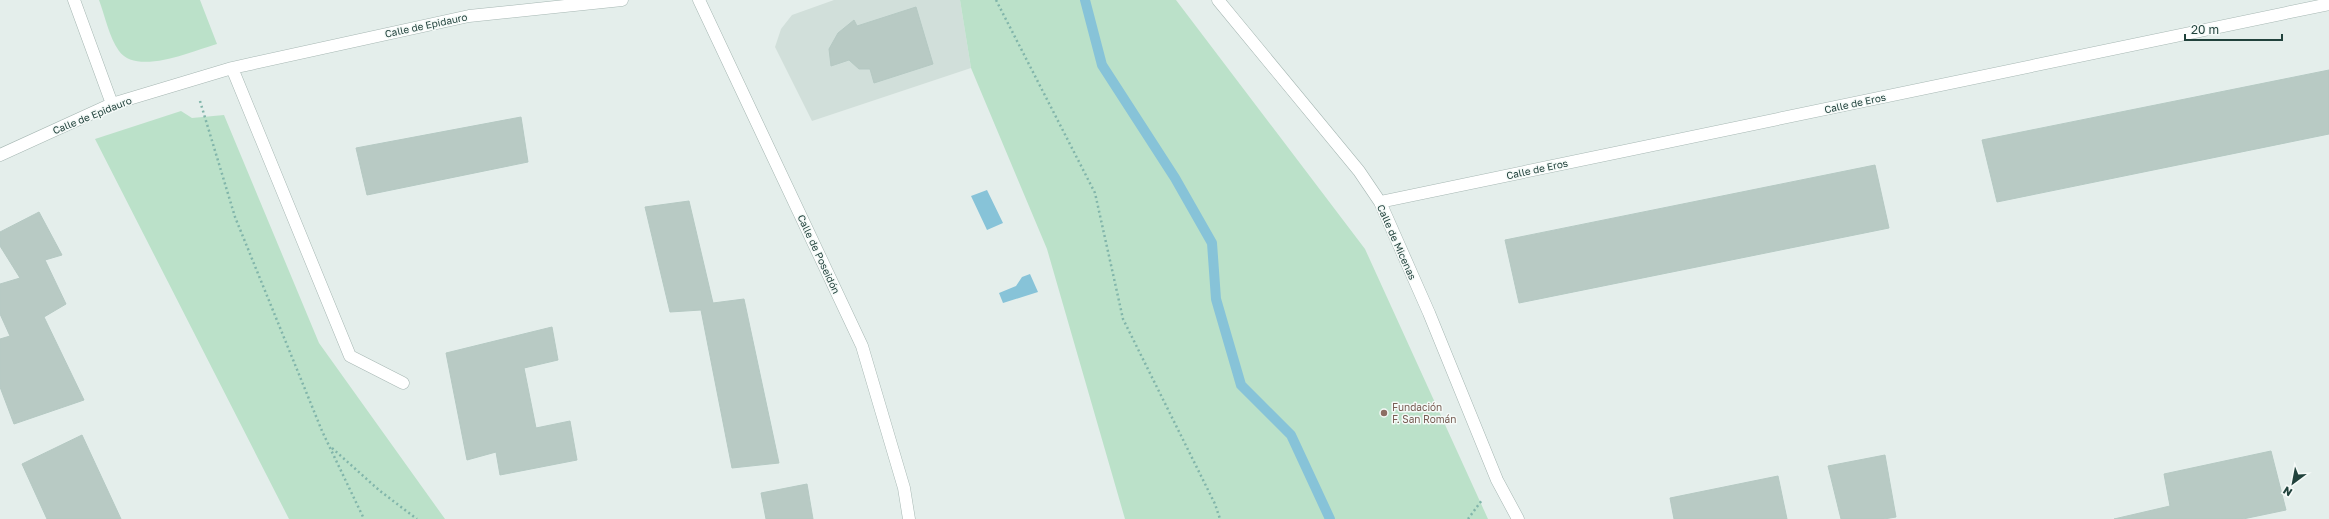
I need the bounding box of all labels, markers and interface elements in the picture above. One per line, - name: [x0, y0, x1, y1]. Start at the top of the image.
- street label: Calle de Epidauro: [384, 10, 468, 40]
- scale bar: [2185, 16, 2282, 42]
- text: 20 m: [2191, 22, 2219, 37]
- street label: Calle de Eros: [1823, 91, 1887, 115]
- street label: Calle de Epidauro: [51, 94, 133, 136]
- street label: Calle de Eros: [1505, 157, 1569, 181]
- street label: Calle de Micenas: [1375, 202, 1419, 282]
- street label: Calle de Poseidón: [795, 212, 843, 296]
- place label: Fundación F. San Román: [1392, 401, 1456, 425]
- marker: Fundación F. San Román: [1379, 408, 1389, 418]
- north arrow: [2273, 463, 2313, 503]
- text: N: [2280, 484, 2294, 500]

